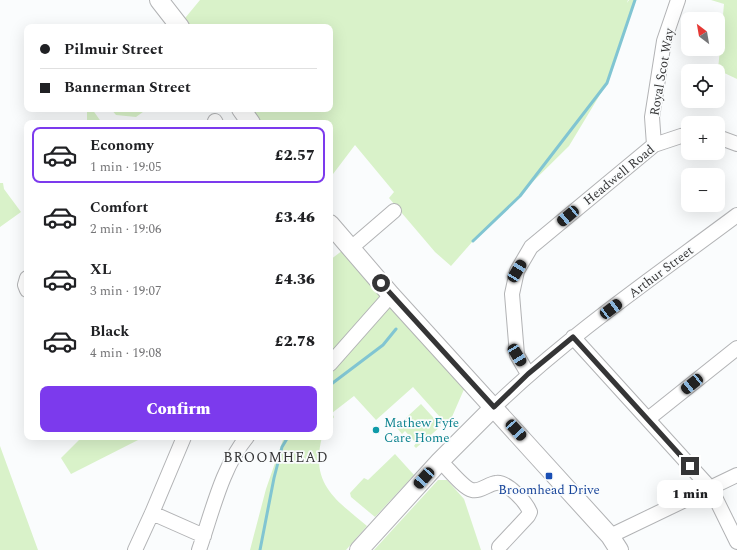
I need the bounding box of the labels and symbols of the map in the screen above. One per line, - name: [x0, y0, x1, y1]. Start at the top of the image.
- north arrow: [681, 12, 725, 56]
- street label: Royal Scot Way: [644, 26, 680, 117]
- street label: Headwell Road: [579, 140, 659, 210]
- car: [555, 204, 581, 228]
- street label: Arthur Street: [624, 241, 698, 303]
- car: [506, 258, 528, 284]
- route start: [372, 274, 390, 292]
- car: [598, 297, 624, 321]
- car: [506, 342, 528, 368]
- car: [679, 372, 705, 396]
- place label: Mathew Fyfe Care Home: [384, 413, 459, 448]
- car: [504, 417, 528, 443]
- marker: Mathew Fyfe Care Home: [371, 425, 381, 435]
- district label: BROOMHEAD: [223, 447, 329, 468]
- route end: [681, 457, 699, 475]
- car: [412, 465, 436, 491]
- marker: Broomhead Drive: [544, 471, 554, 481]
- place label: Broomhead Drive: [498, 480, 600, 500]
- callout: 1 min: [657, 480, 723, 508]

